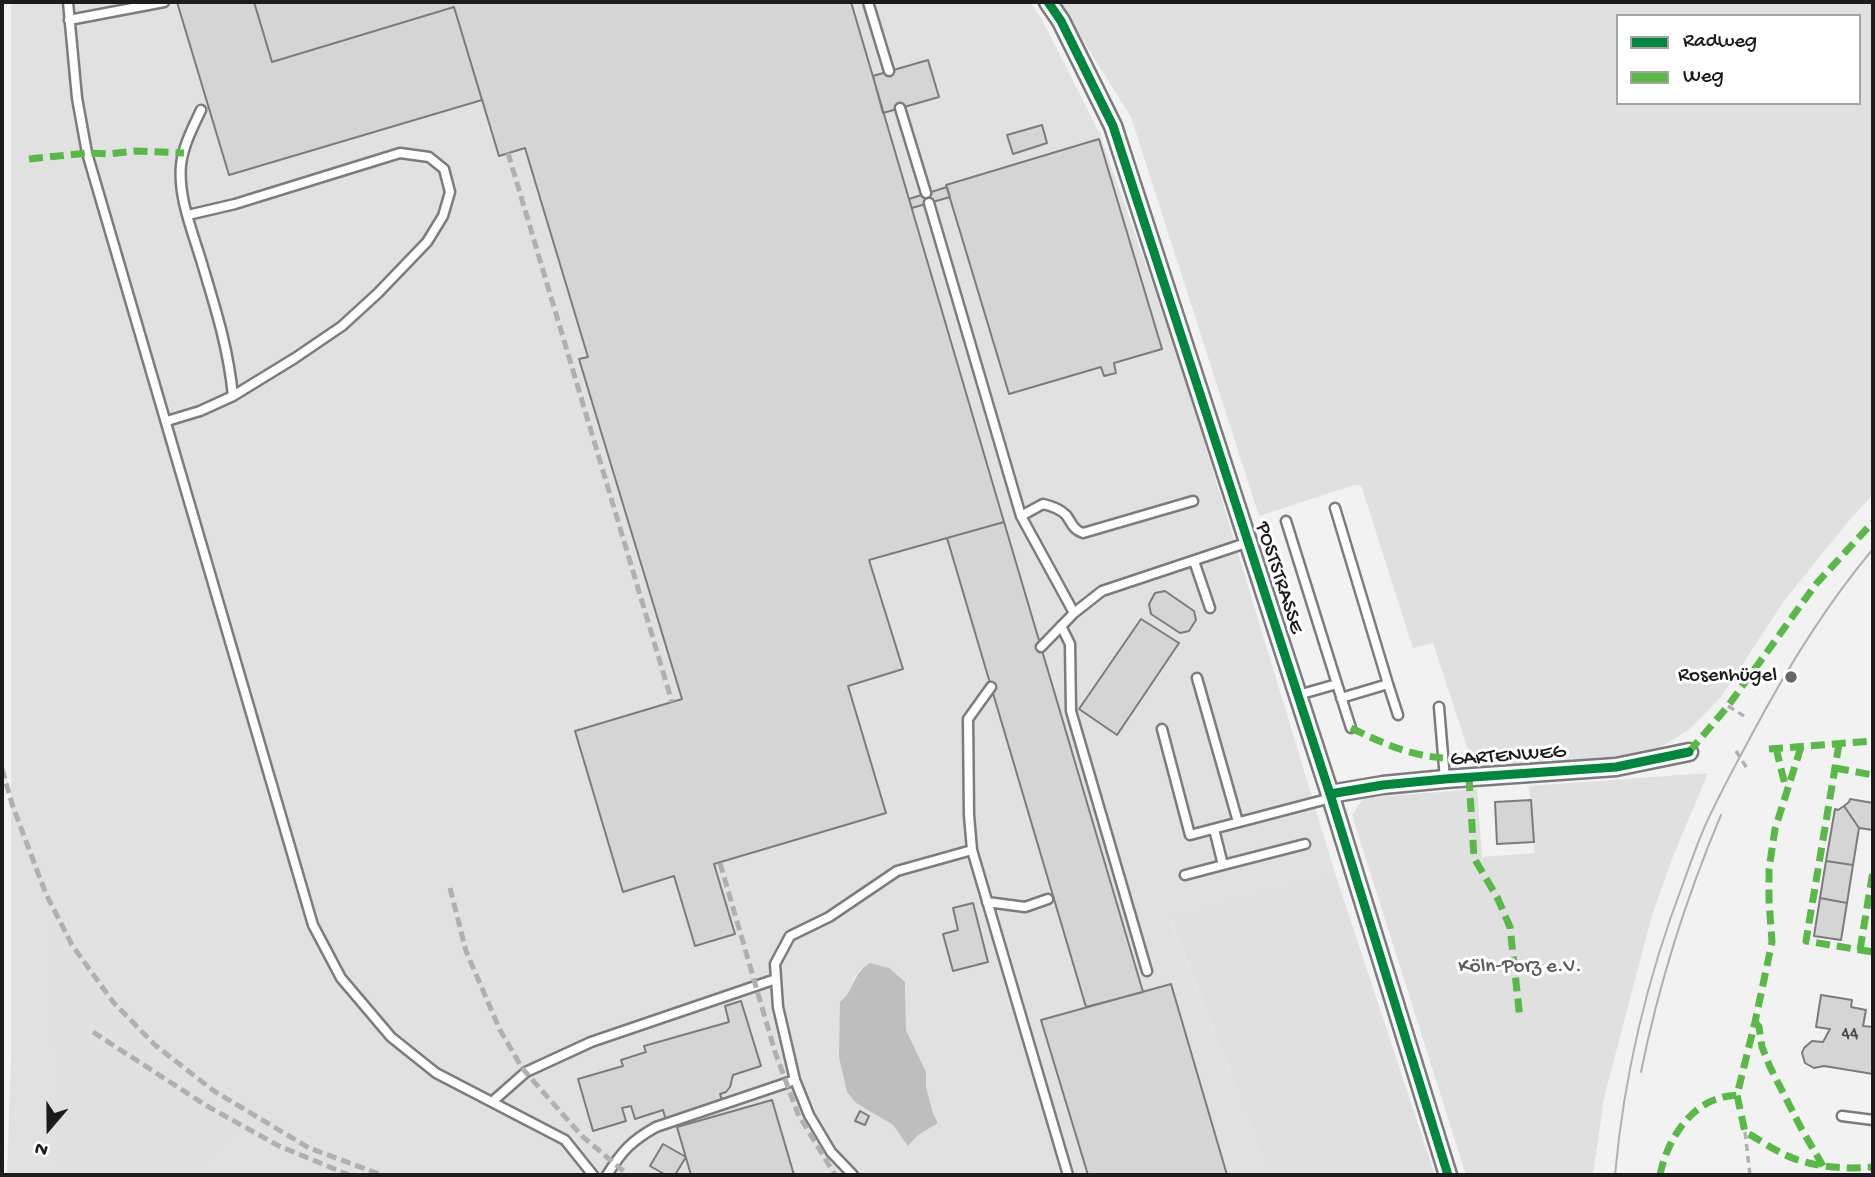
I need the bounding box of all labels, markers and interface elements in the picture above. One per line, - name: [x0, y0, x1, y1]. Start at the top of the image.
- legend: [1616, 14, 1861, 105]
- text: Radweg: [1683, 30, 1757, 55]
- text: Weg: [1683, 65, 1724, 90]
- street label: POSTSTRASSE: [1248, 519, 1308, 637]
- place label: Rosenhügel: [1678, 664, 1777, 690]
- marker: Rosenhügel: [1783, 669, 1799, 685]
- street label: GARTENWEG: [1449, 740, 1567, 774]
- park label: Köln-Porz e.V.: [1458, 955, 1582, 981]
- house number: 44: [1841, 1024, 1859, 1046]
- north arrow: [14, 1093, 84, 1163]
- text: N: [32, 1135, 51, 1161]

